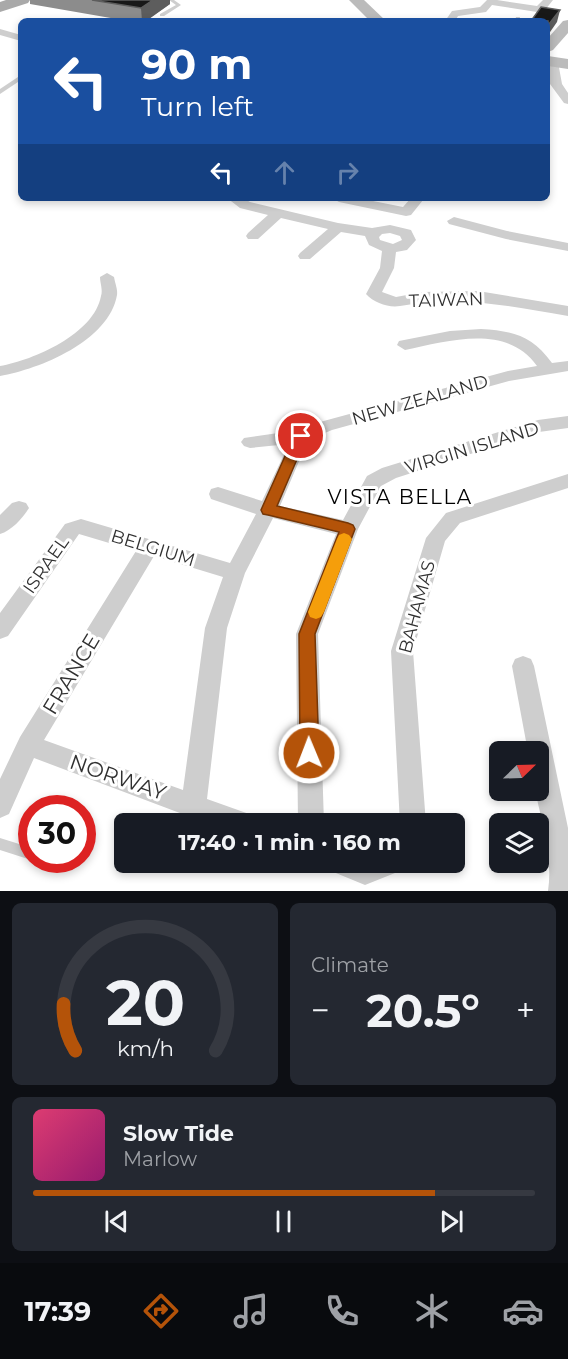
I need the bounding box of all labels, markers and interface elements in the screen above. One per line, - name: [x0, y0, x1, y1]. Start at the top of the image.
- text: 90 m: [141, 38, 252, 90]
- icon: left: [42, 42, 120, 120]
- text: Turn left: [141, 90, 254, 123]
- icon: left: [205, 156, 238, 189]
- icon: ahead: [268, 156, 301, 189]
- icon: right: [331, 156, 364, 189]
- street label: TAIWAN: [408, 288, 484, 312]
- street label: NEW ZEALAND: [349, 370, 491, 430]
- pin: [275, 410, 326, 461]
- street label: VIRGIN ISLAND: [402, 417, 542, 479]
- icon: arrive: [284, 419, 317, 452]
- district label: VISTA BELLA: [327, 485, 473, 509]
- street label: BELGIUM: [108, 525, 198, 571]
- street label: ISRAEL: [18, 532, 74, 598]
- street label: BAHAMAS: [394, 558, 440, 656]
- street label: FRANCE: [37, 629, 105, 719]
- position arrow: [277, 721, 341, 785]
- north arrow: [489, 741, 549, 801]
- map controls: [489, 741, 549, 873]
- street label: NORWAY: [67, 749, 170, 805]
- speed limit sign: 30: [18, 795, 96, 873]
- button: layers: [489, 813, 549, 873]
- text: 17:40 · 1 min · 160 m: [178, 829, 401, 856]
- text: Climate: [311, 953, 389, 977]
- text: 20: [105, 965, 185, 1041]
- text: 20.5°: [366, 983, 480, 1038]
- text: −: [311, 990, 330, 1030]
- text: +: [516, 990, 535, 1030]
- text: km/h: [116, 1035, 174, 1061]
- text: Slow Tide: [123, 1120, 234, 1147]
- text: Marlow: [123, 1147, 197, 1171]
- icon: previous: [100, 1205, 133, 1238]
- icon: pause: [267, 1205, 300, 1238]
- icon: next: [435, 1205, 468, 1238]
- icon: directions: [140, 1290, 182, 1332]
- icon: music: [230, 1290, 272, 1332]
- icon: phone: [321, 1290, 363, 1332]
- icon: climate: [411, 1290, 453, 1332]
- icon: car: [502, 1290, 544, 1332]
- text: 17:39: [24, 1295, 91, 1328]

